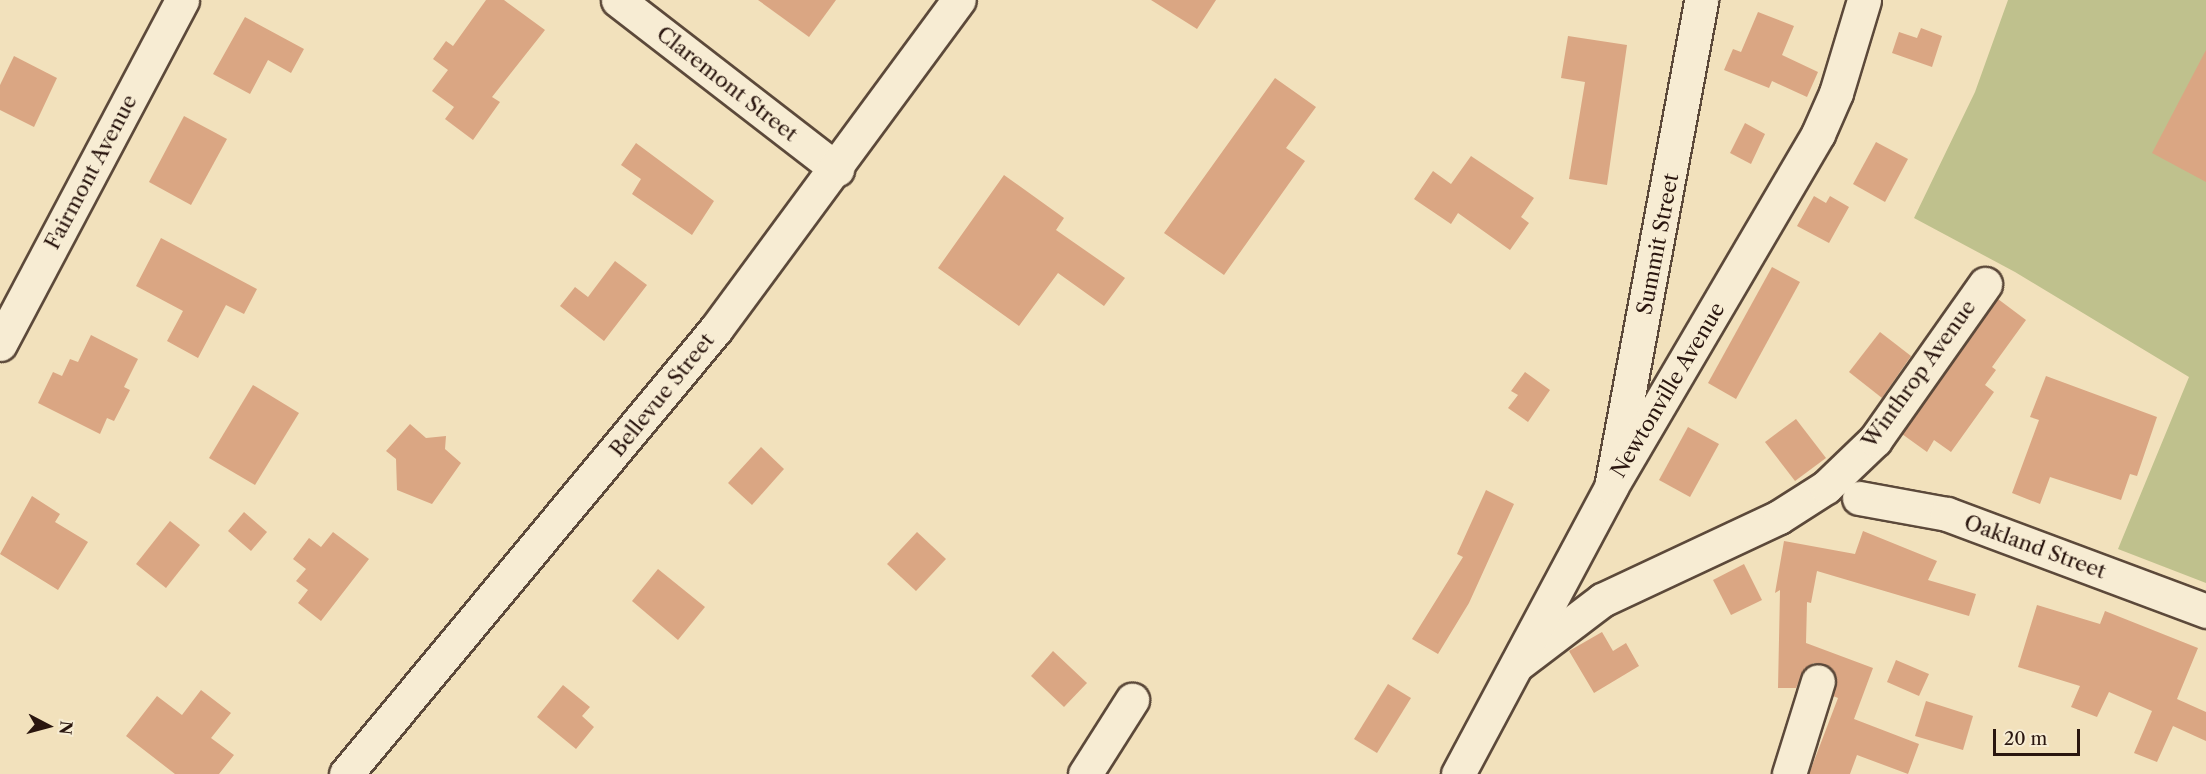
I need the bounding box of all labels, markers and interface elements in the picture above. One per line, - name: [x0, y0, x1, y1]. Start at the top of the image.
- street label: Claremont Street: [651, 21, 803, 147]
- street label: Fairmont Avenue: [39, 90, 143, 254]
- street label: Summit Street: [1632, 171, 1684, 317]
- street label: Winthrop Avenue: [1857, 295, 1981, 453]
- street label: Newtonville Avenue: [1605, 297, 1731, 483]
- street label: Bellevue Street: [605, 328, 719, 462]
- street label: Oakland Street: [1961, 510, 2109, 584]
- north arrow: [18, 696, 78, 756]
- scale bar: [1996, 717, 2083, 755]
- text: N: [55, 720, 77, 736]
- text: 20 m: [2004, 728, 2047, 750]

